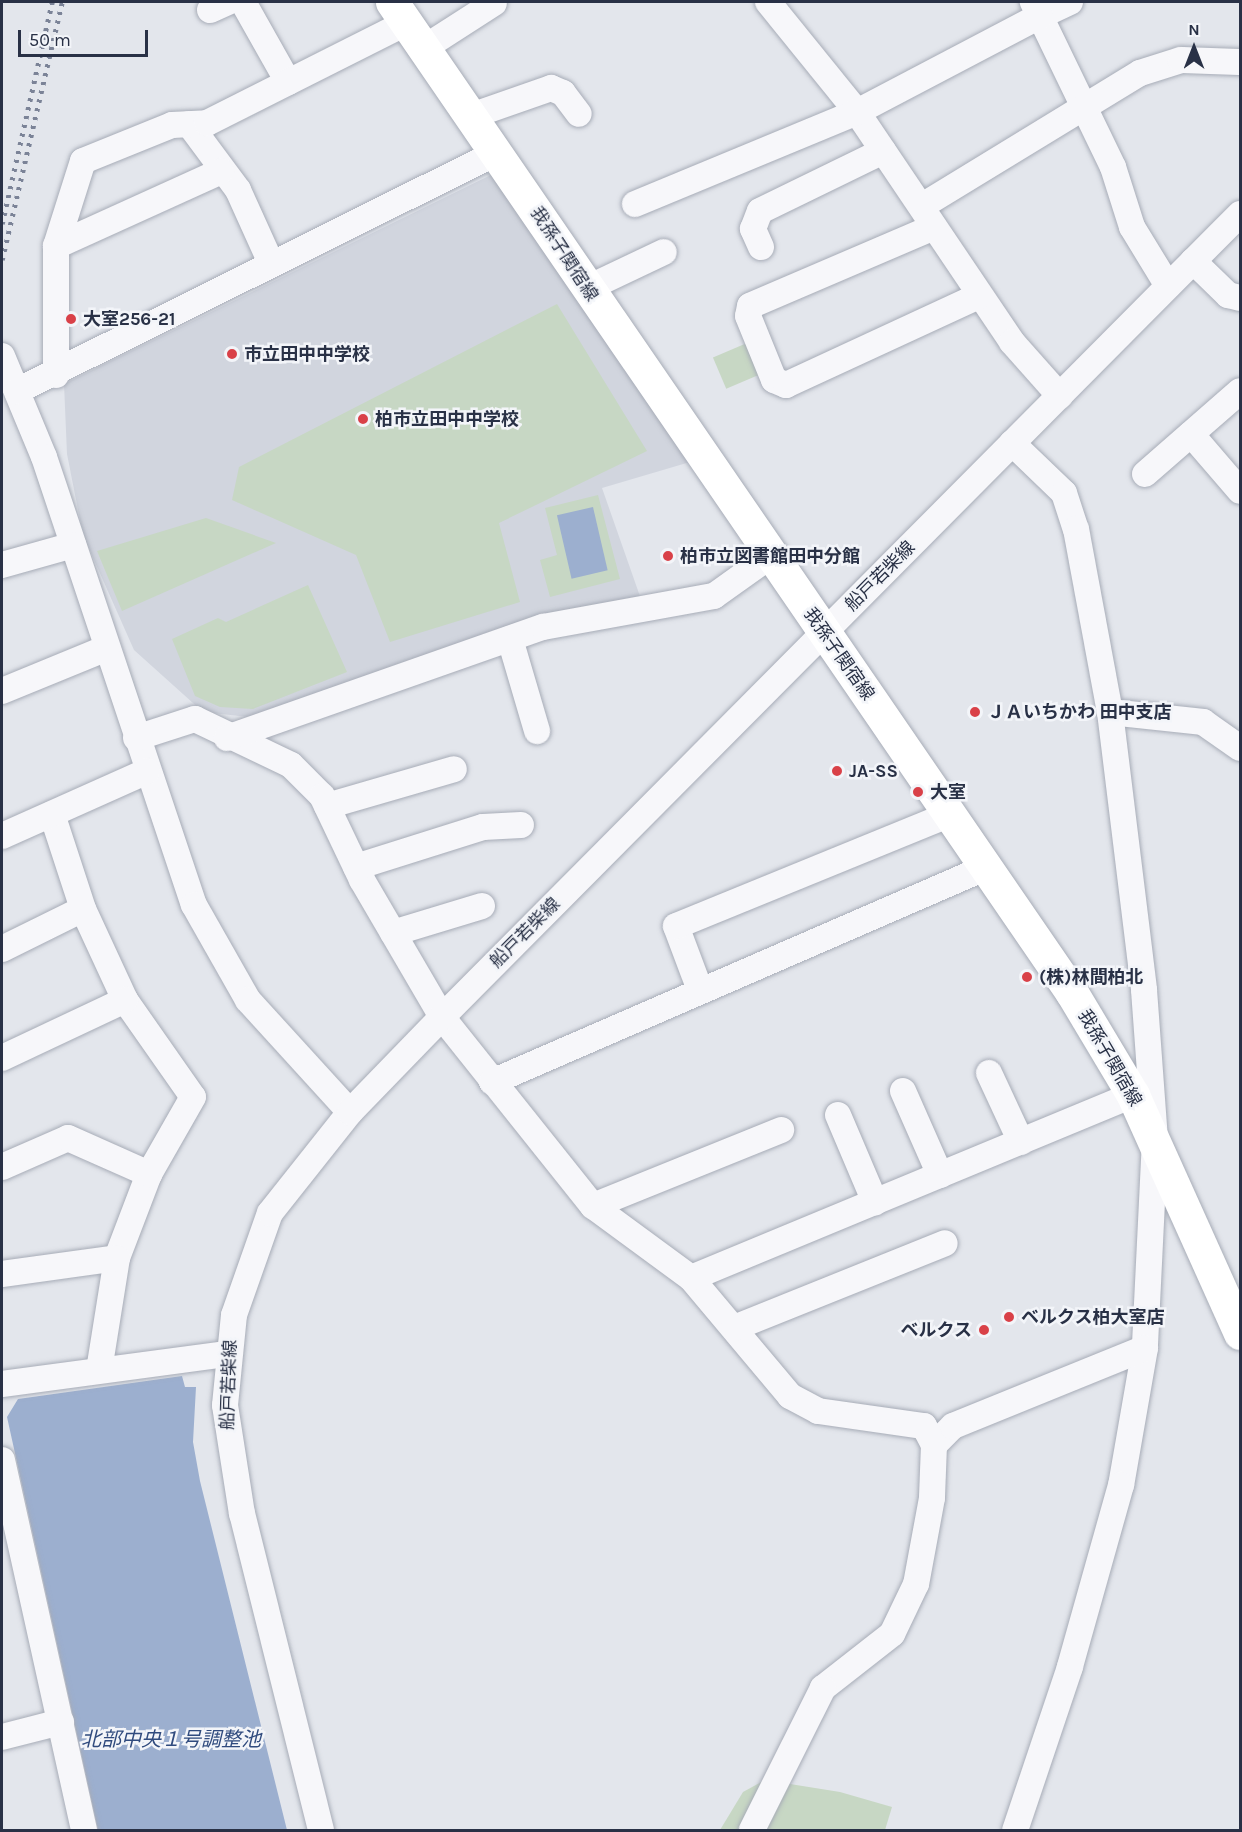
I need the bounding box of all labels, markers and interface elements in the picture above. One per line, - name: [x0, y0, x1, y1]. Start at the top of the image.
- scale bar: [21, 18, 152, 56]
- north arrow: [1164, 18, 1224, 78]
- text: N: [1188, 20, 1200, 39]
- text: 50 m: [29, 29, 71, 51]
- street label: 我孫子関宿線: [526, 203, 602, 305]
- place label: 大室256-21: [83, 308, 175, 330]
- marker: 大室256-21: [64, 312, 78, 326]
- place label: 市立田中中学校: [244, 343, 370, 365]
- marker: 市立田中中学校: [225, 347, 239, 361]
- place label: 柏市立田中中学校: [375, 408, 519, 430]
- marker: 柏市立田中中学校: [356, 412, 370, 426]
- street label: 船戸若柴線: [841, 537, 919, 615]
- place label: 柏市立図書館田中分館: [680, 545, 860, 567]
- marker: 柏市立図書館田中分館: [661, 549, 675, 563]
- street label: 我孫子関宿線: [799, 604, 879, 704]
- place label: ＪＡいちかわ 田中支店: [987, 701, 1172, 723]
- marker: ＪＡいちかわ 田中支店: [968, 705, 982, 719]
- place label: JA-SS: [849, 760, 898, 782]
- marker: JA-SS: [830, 764, 844, 778]
- place label: 大室: [930, 781, 966, 803]
- marker: 大室: [911, 785, 925, 799]
- street label: 船戸若柴線: [486, 894, 564, 972]
- place label: (株)林間柏北: [1039, 966, 1143, 988]
- marker: (株)林間柏北: [1020, 970, 1034, 984]
- street label: 我孫子関宿線: [1074, 1006, 1146, 1110]
- place label: ベルクス柏大室店: [1021, 1306, 1165, 1328]
- marker: ベルクス柏大室店: [1002, 1310, 1016, 1324]
- place label: ベルクス: [900, 1319, 972, 1341]
- marker: ベルクス: [977, 1323, 991, 1337]
- street label: 船戸若柴線: [217, 1340, 241, 1430]
- water label: 北部中央１号調整池: [81, 1727, 261, 1751]

